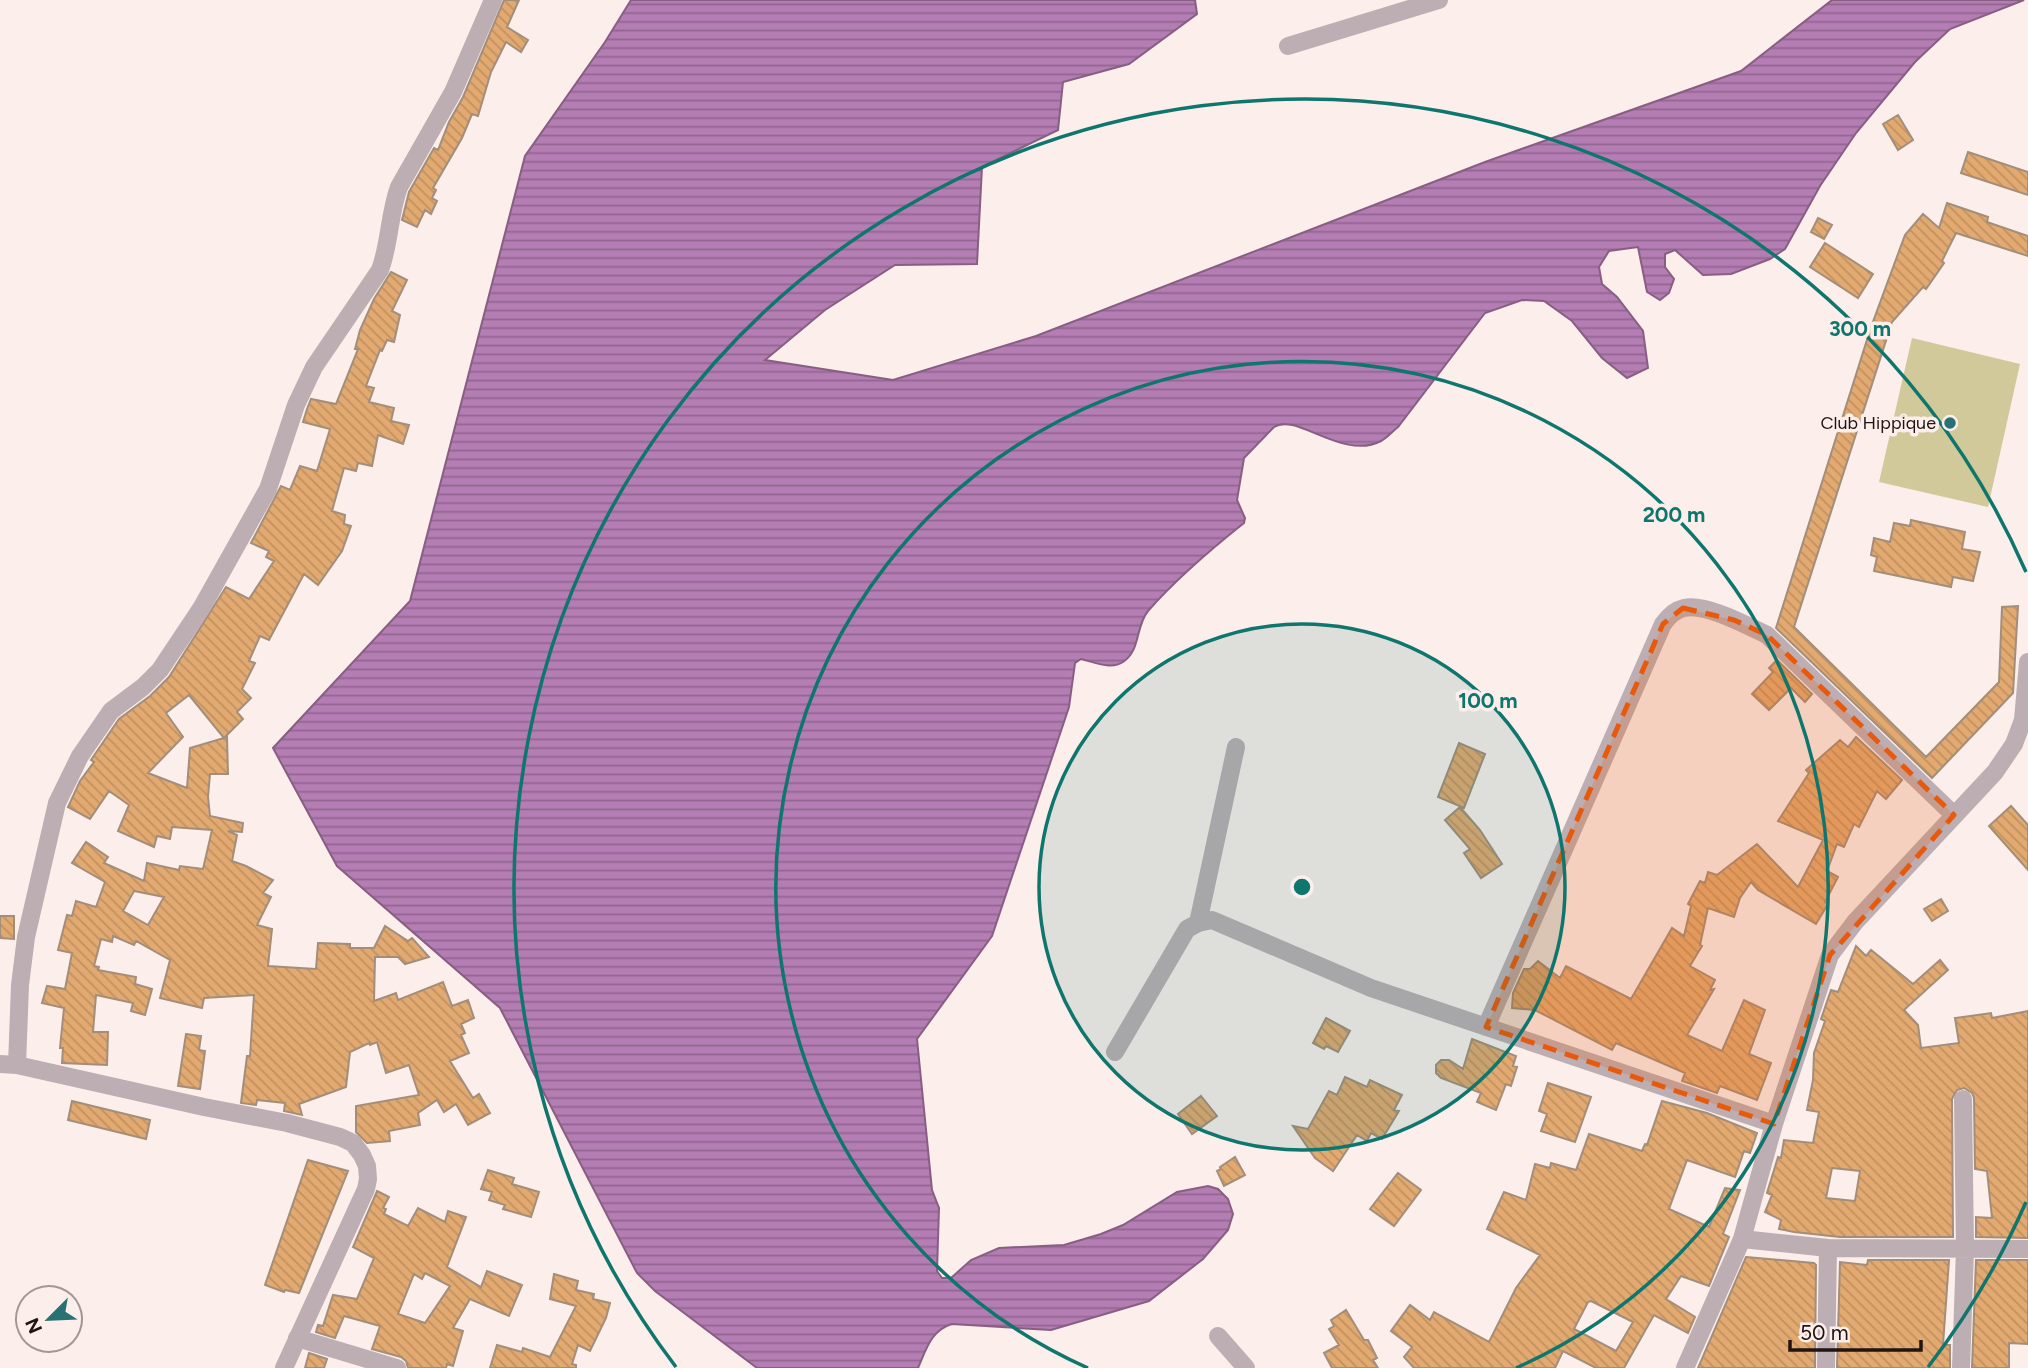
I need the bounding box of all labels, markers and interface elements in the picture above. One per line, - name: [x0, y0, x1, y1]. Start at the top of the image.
- text: 300 m: [1829, 316, 1891, 341]
- place label: Club Hippique: [1821, 412, 1936, 434]
- marker: Club Hippique: [1942, 415, 1958, 431]
- text: 200 m: [1643, 502, 1705, 527]
- text: 100 m: [1458, 688, 1518, 713]
- centre of rings: [1290, 875, 1314, 899]
- north arrow: [14, 1284, 84, 1354]
- scale bar: [1790, 1308, 1921, 1352]
- text: N: [20, 1314, 47, 1337]
- text: 50 m: [1800, 1320, 1849, 1345]

